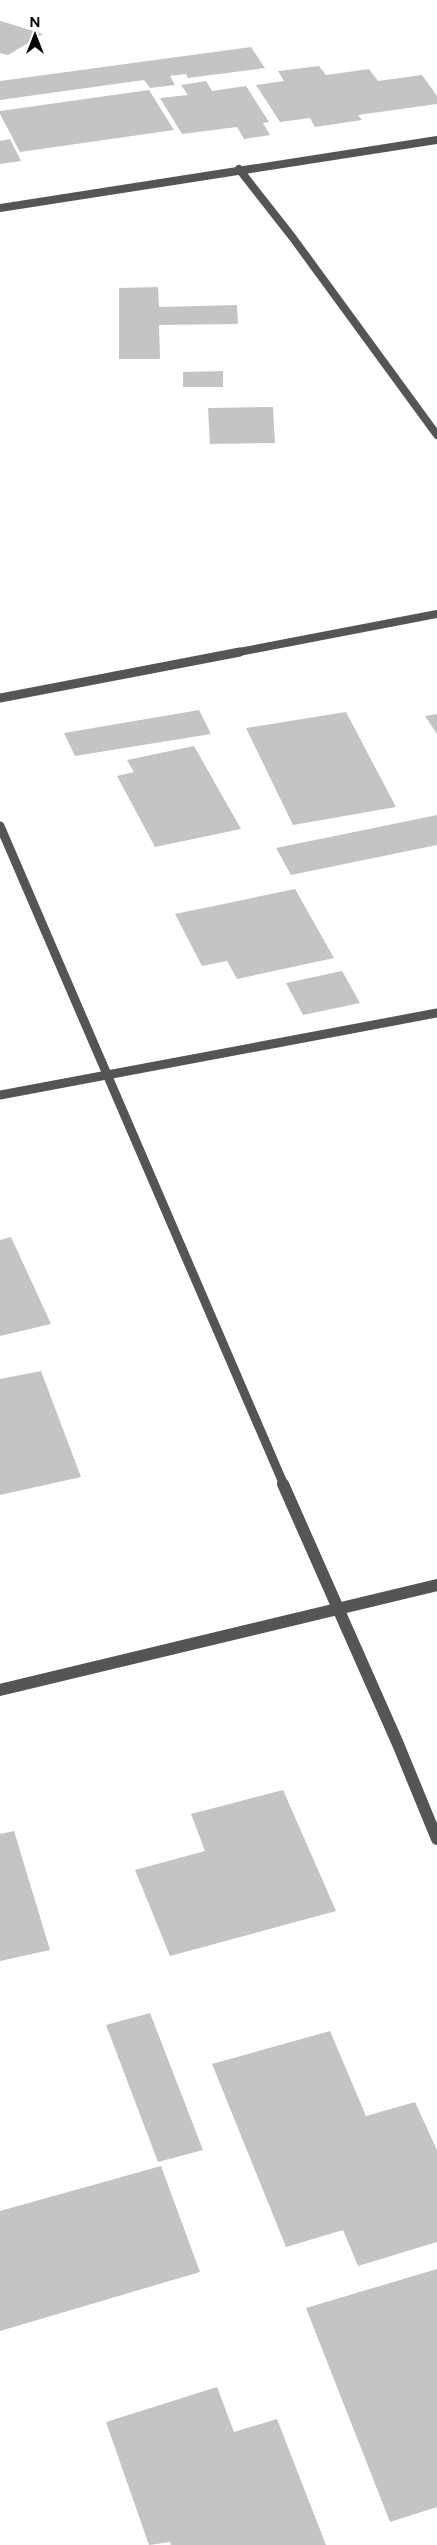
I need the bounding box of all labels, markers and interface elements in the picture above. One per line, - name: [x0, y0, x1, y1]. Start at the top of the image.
- north arrow: [10, 10, 60, 60]
- text: N: [30, 14, 40, 31]

